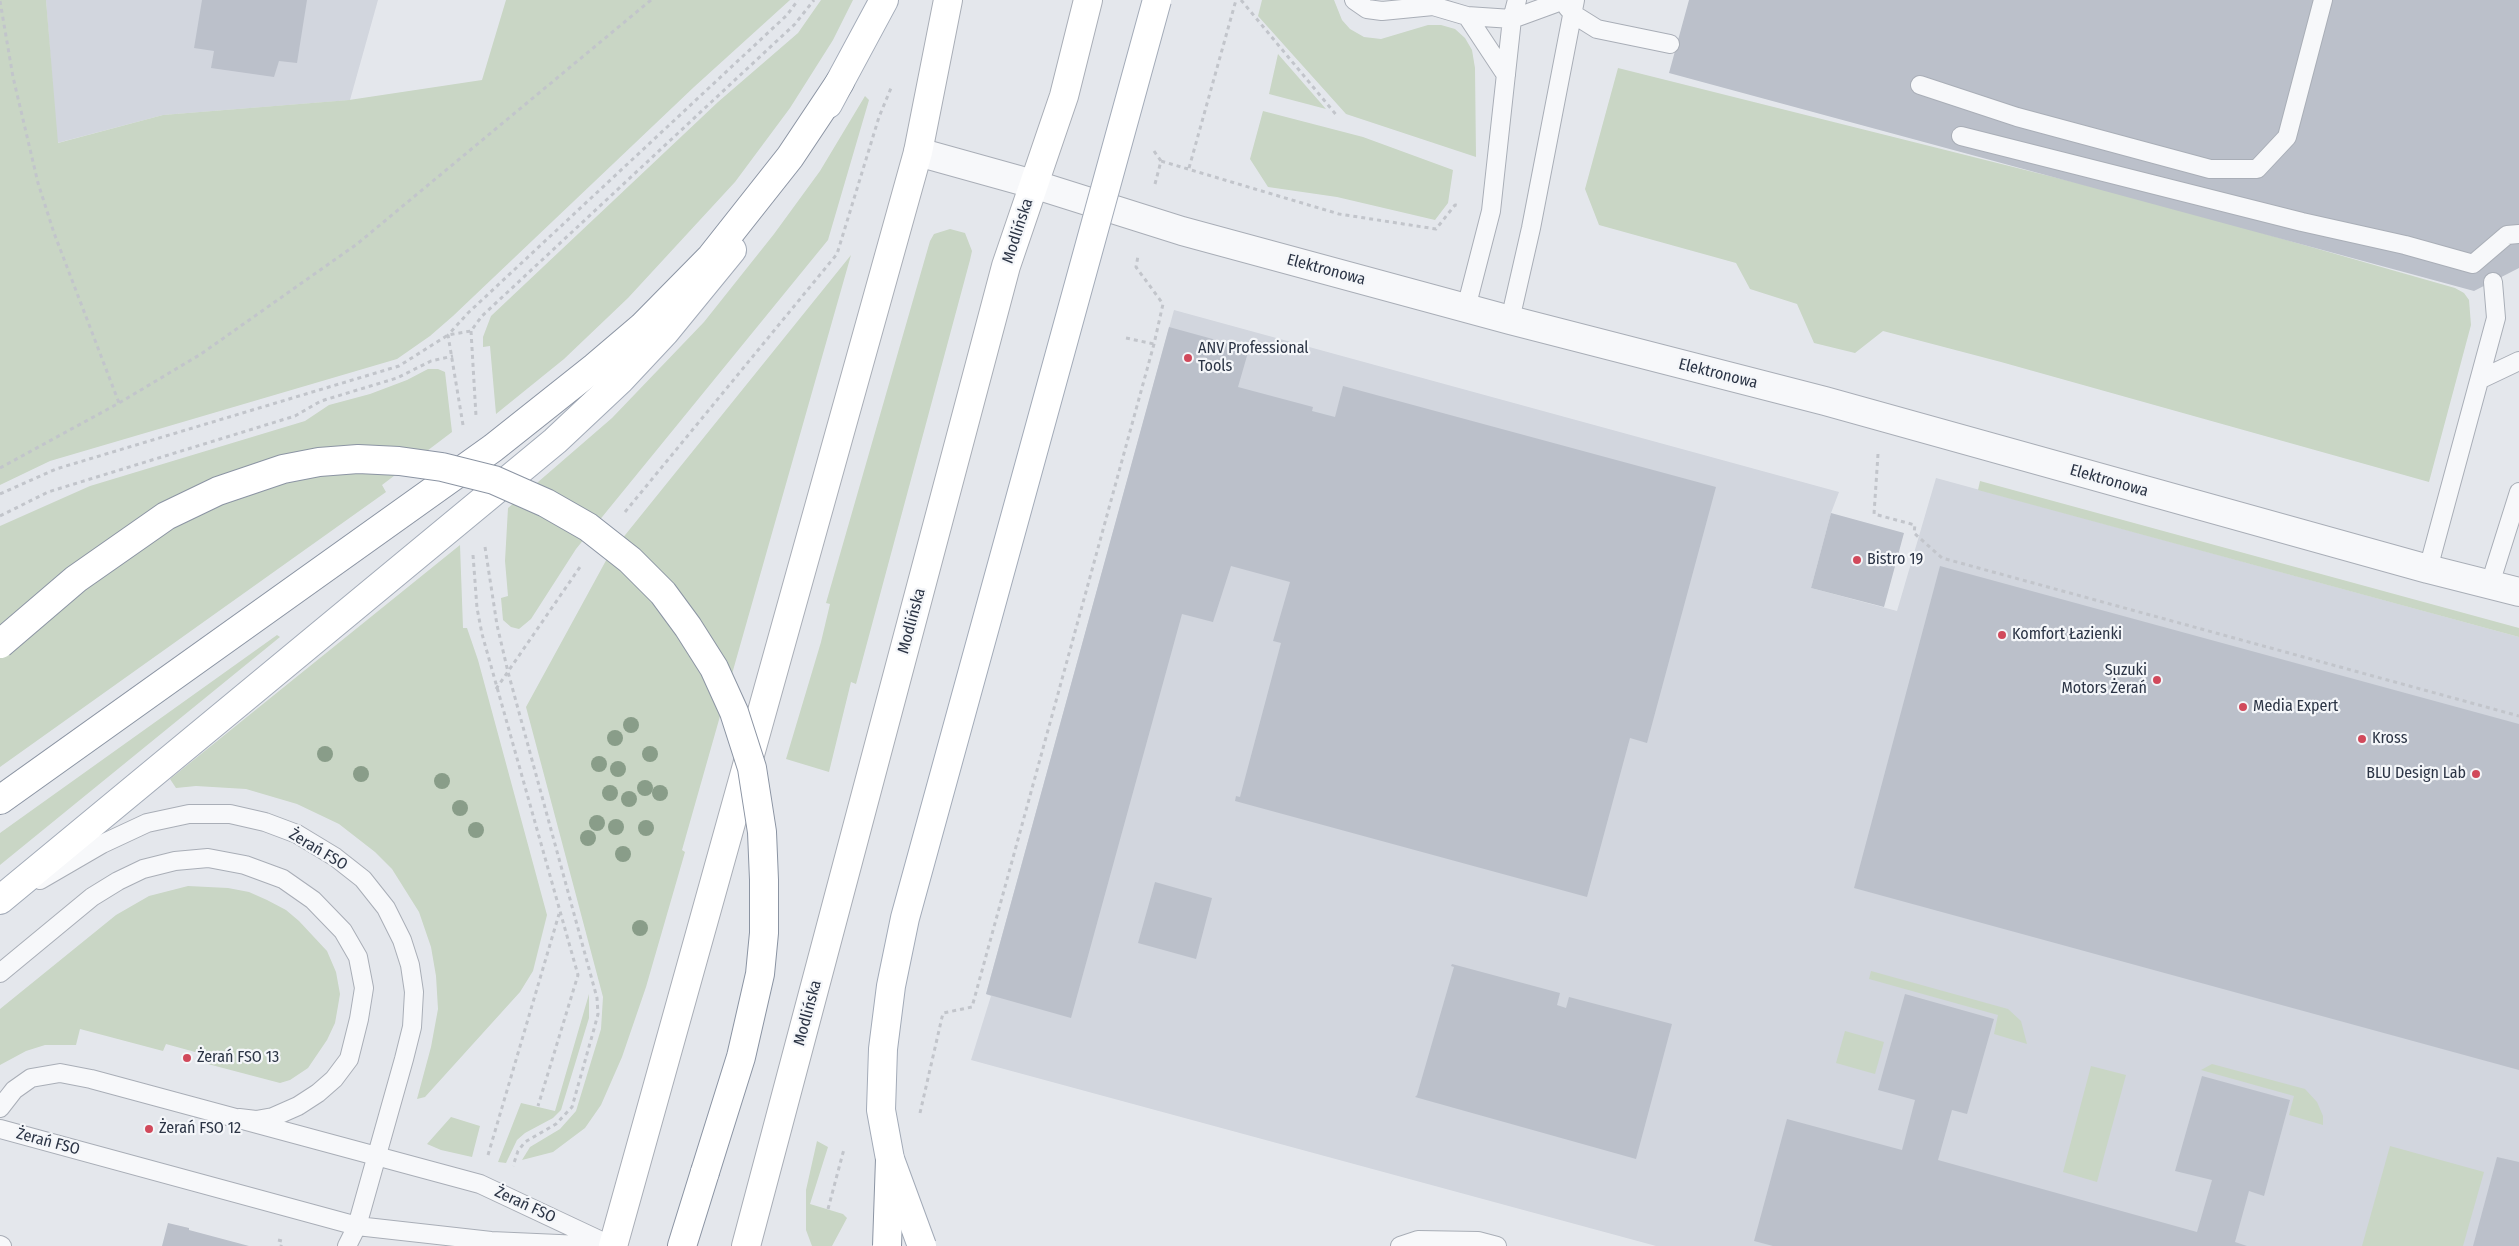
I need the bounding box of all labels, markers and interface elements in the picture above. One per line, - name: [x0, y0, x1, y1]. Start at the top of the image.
- street label: Modlińska: [999, 196, 1037, 266]
- street label: Elektronowa: [1285, 250, 1367, 290]
- place label: ANV Professional Tools: [1198, 339, 1309, 377]
- marker: ANV Professional Tools: [1182, 352, 1194, 364]
- street label: Elektronowa: [1677, 355, 1759, 393]
- street label: Elektronowa: [2068, 461, 2150, 501]
- place label: Bistro 19: [1867, 550, 1923, 570]
- marker: Bistro 19: [1851, 554, 1863, 566]
- street label: Modlińska: [894, 586, 930, 656]
- place label: Komfort Łazienki: [2012, 625, 2122, 645]
- marker: Komfort Łazienki: [1996, 629, 2008, 641]
- place label: Suzuki Motors Żerań: [2061, 661, 2147, 699]
- marker: Suzuki Motors Żerań: [2151, 674, 2163, 686]
- place label: Media Expert: [2253, 697, 2338, 717]
- marker: Media Expert: [2237, 701, 2249, 713]
- place label: Kross: [2372, 729, 2408, 749]
- marker: Kross: [2356, 733, 2368, 745]
- place label: BLU Design Lab: [2366, 764, 2466, 784]
- marker: BLU Design Lab: [2470, 768, 2482, 780]
- street label: Żerań FSO: [285, 825, 351, 875]
- street label: Modlińska: [790, 978, 826, 1048]
- place label: Żerań FSO 13: [197, 1048, 279, 1068]
- marker: Żerań FSO 13: [181, 1052, 193, 1064]
- place label: Żerań FSO 12: [159, 1119, 241, 1139]
- marker: Żerań FSO 12: [143, 1123, 155, 1135]
- street label: Żerań FSO: [14, 1124, 82, 1160]
- street label: Żerań FSO: [492, 1183, 558, 1227]

